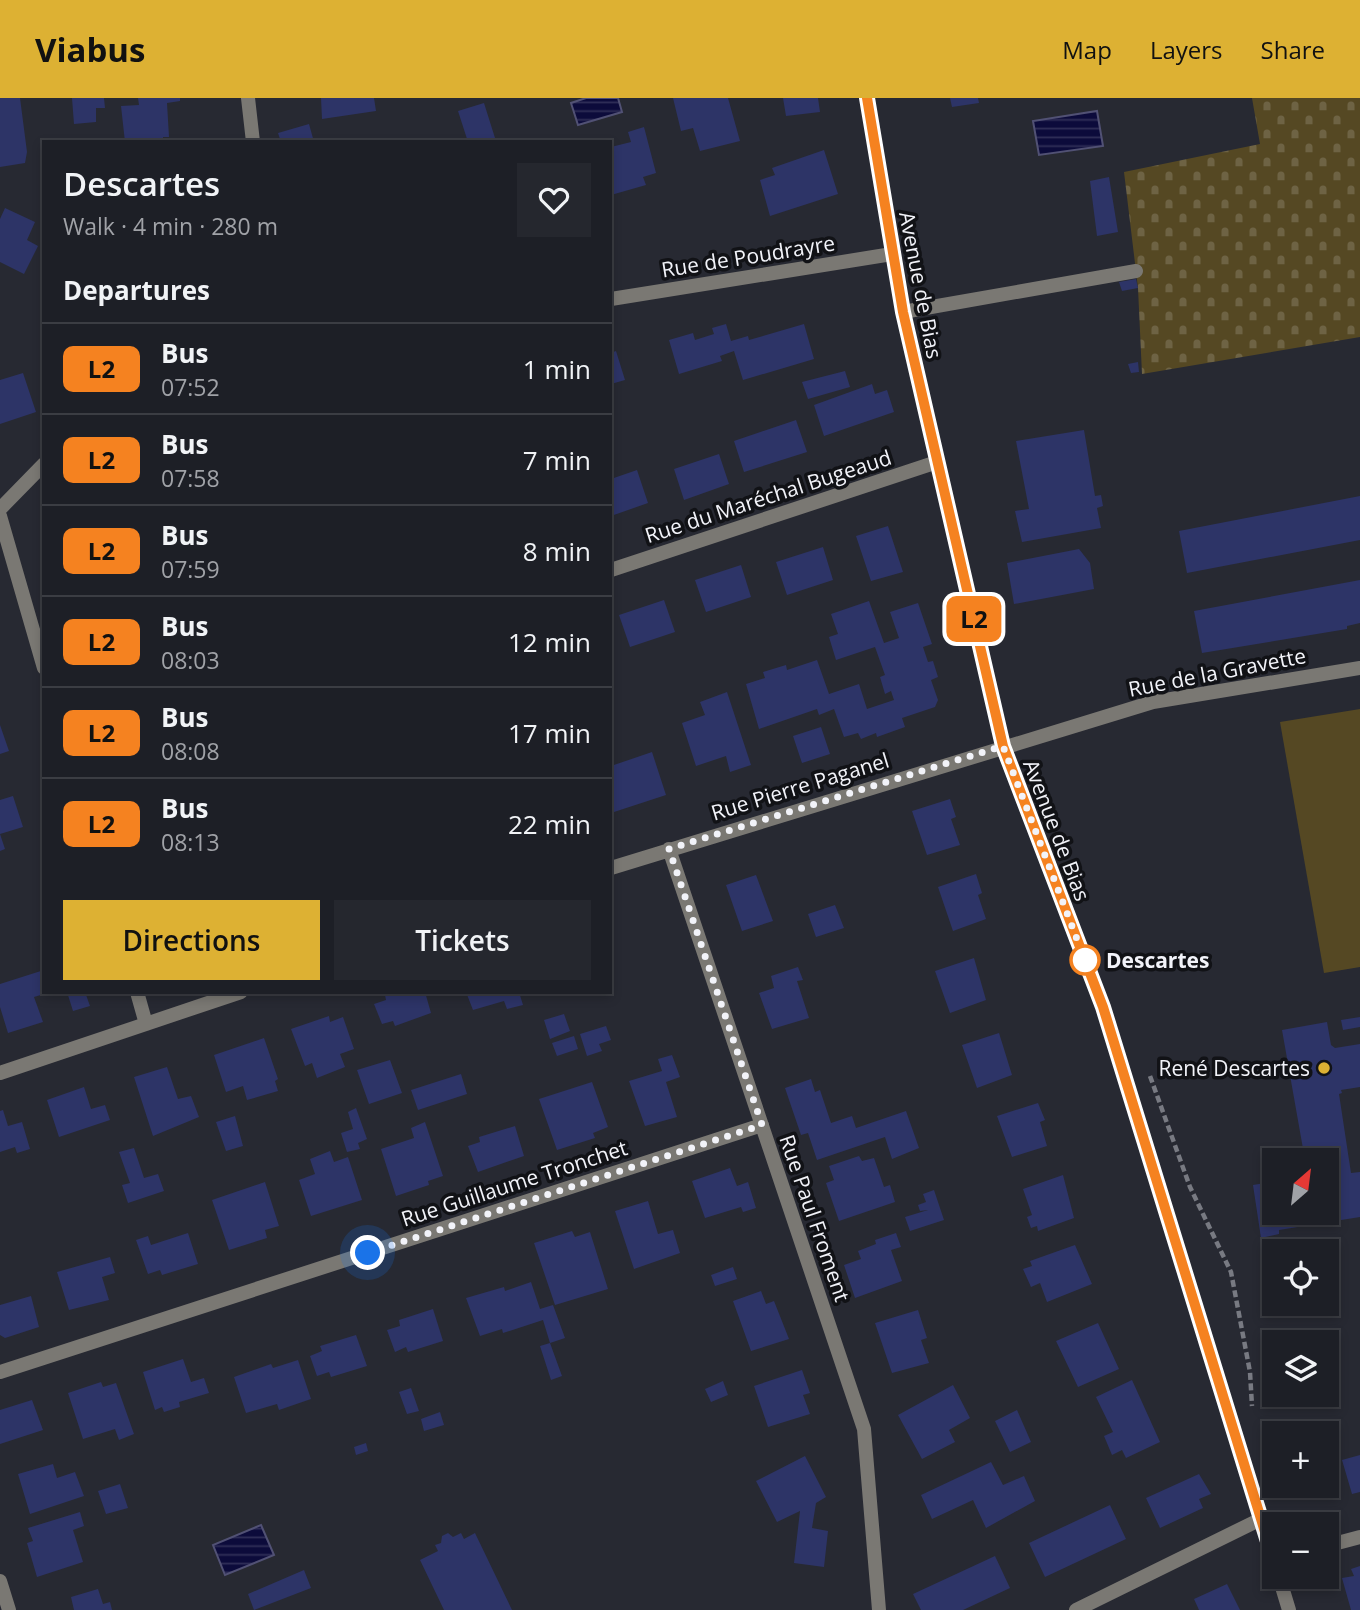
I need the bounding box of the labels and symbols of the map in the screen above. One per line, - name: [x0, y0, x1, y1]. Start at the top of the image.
- street label: Avenue de Bias: [893, 209, 949, 361]
- street label: Rue de Poudrayre: [659, 228, 837, 284]
- street label: Rue du Maréchal Bugeaud: [641, 443, 895, 549]
- line badge: L2: [942, 596, 1006, 642]
- street label: Rue de la Gravette: [1126, 641, 1308, 703]
- street label: Rue Pierre Paganel: [708, 746, 892, 826]
- street label: Avenue de Bias: [1017, 755, 1097, 905]
- marker: Descartes: [1070, 945, 1100, 975]
- place label: Descartes: [1106, 946, 1209, 974]
- place label: René Descartes: [1158, 1054, 1310, 1082]
- marker: René Descartes: [1316, 1060, 1332, 1076]
- street label: Rue Paul Froment: [773, 1131, 857, 1305]
- street label: Rue Guillaume Tronchet: [397, 1133, 631, 1233]
- north arrow: [1262, 1148, 1339, 1225]
- your location: [350, 1235, 385, 1270]

